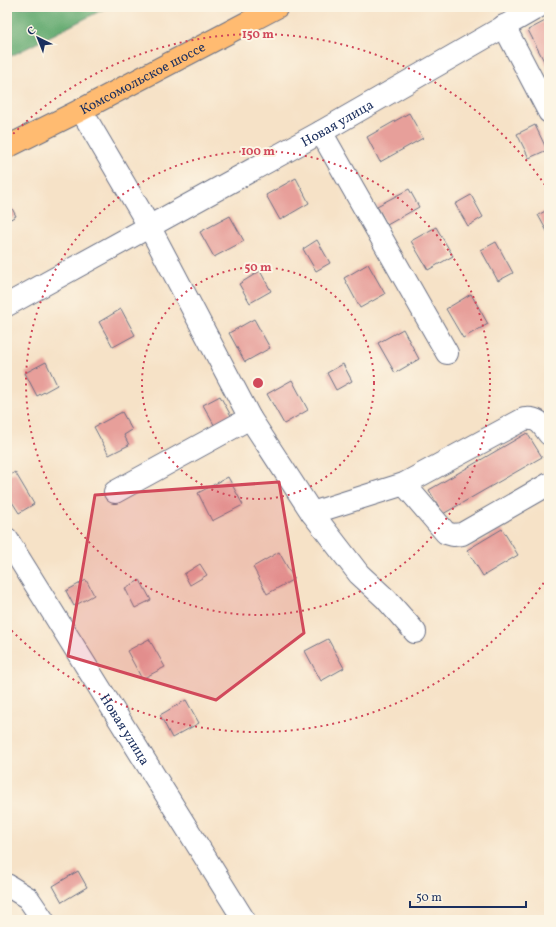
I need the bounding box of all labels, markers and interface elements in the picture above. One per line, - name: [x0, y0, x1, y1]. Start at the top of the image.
- north arrow: [18, 18, 58, 58]
- text: С: [24, 24, 40, 40]
- text: 150 m: [242, 27, 274, 43]
- street label: Комсомольское шоссе: [77, 38, 209, 120]
- street label: Новая улица: [298, 96, 378, 152]
- text: 100 m: [241, 144, 275, 160]
- text: 50 m: [244, 260, 272, 276]
- centre of rings: [251, 376, 265, 390]
- street label: Новая улица: [95, 691, 153, 769]
- scale bar: [410, 883, 526, 909]
- text: 50 m: [416, 890, 442, 906]

